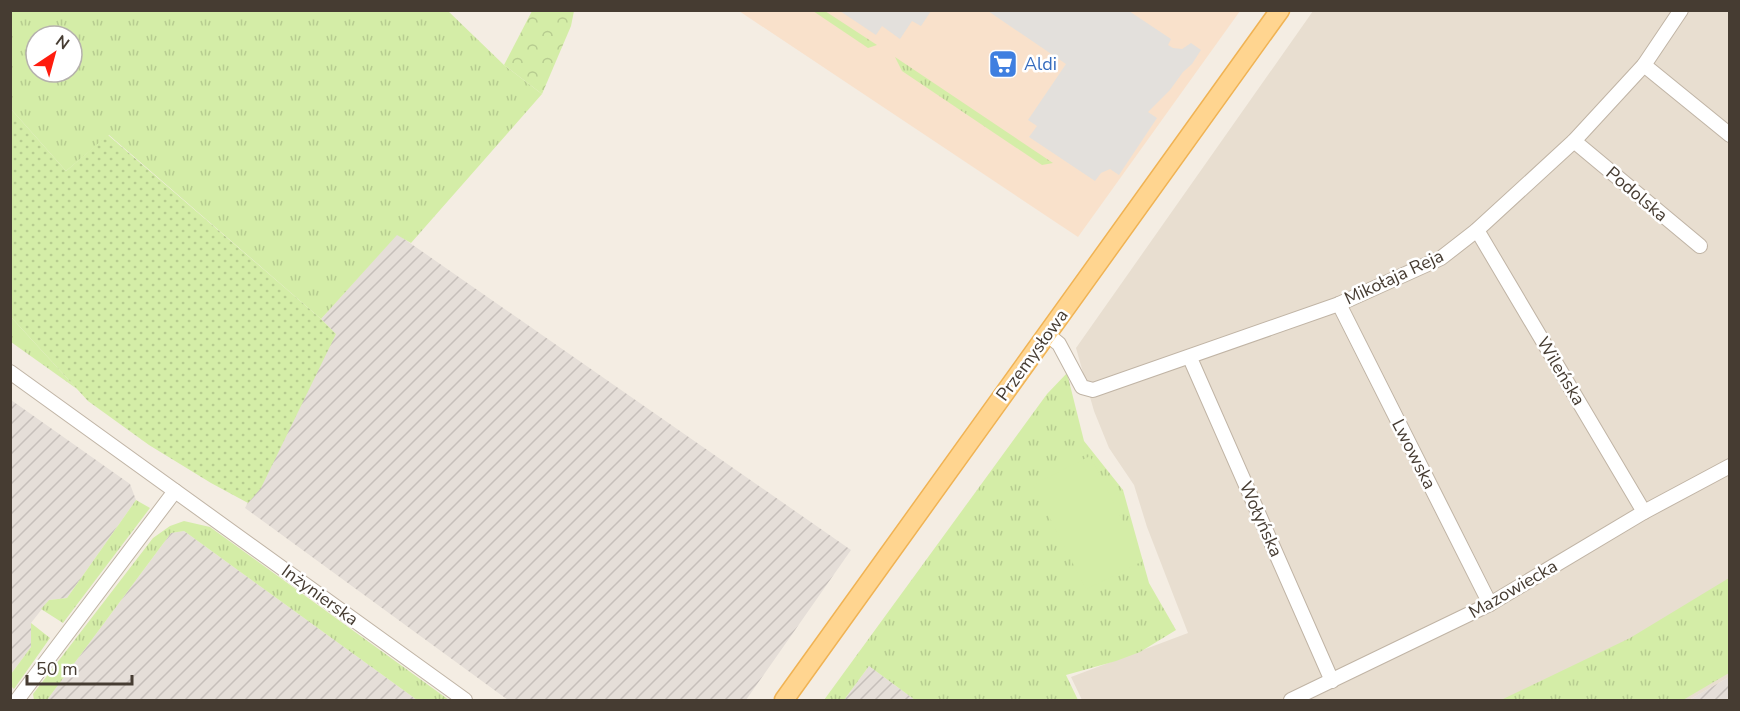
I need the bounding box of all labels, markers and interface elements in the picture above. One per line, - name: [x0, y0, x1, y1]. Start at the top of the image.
- north arrow: [24, 24, 84, 84]
- text: N: [51, 30, 74, 55]
- supermarket icon: Aldi: [987, 48, 1019, 80]
- place label: Aldi: [1024, 52, 1057, 76]
- street label: Podolska: [1601, 161, 1673, 227]
- street label: Mikołaja Reja: [1341, 244, 1447, 310]
- street label: Przemysłowa: [991, 304, 1073, 406]
- street label: Wileńska: [1531, 332, 1591, 410]
- street label: Lwowska: [1386, 415, 1442, 493]
- street label: Wołyńska: [1234, 477, 1288, 561]
- street label: Mazowiecka: [1464, 554, 1562, 624]
- street label: Inżynierska: [277, 559, 363, 631]
- scale bar: [27, 648, 132, 686]
- text: 50 m: [36, 657, 78, 681]

